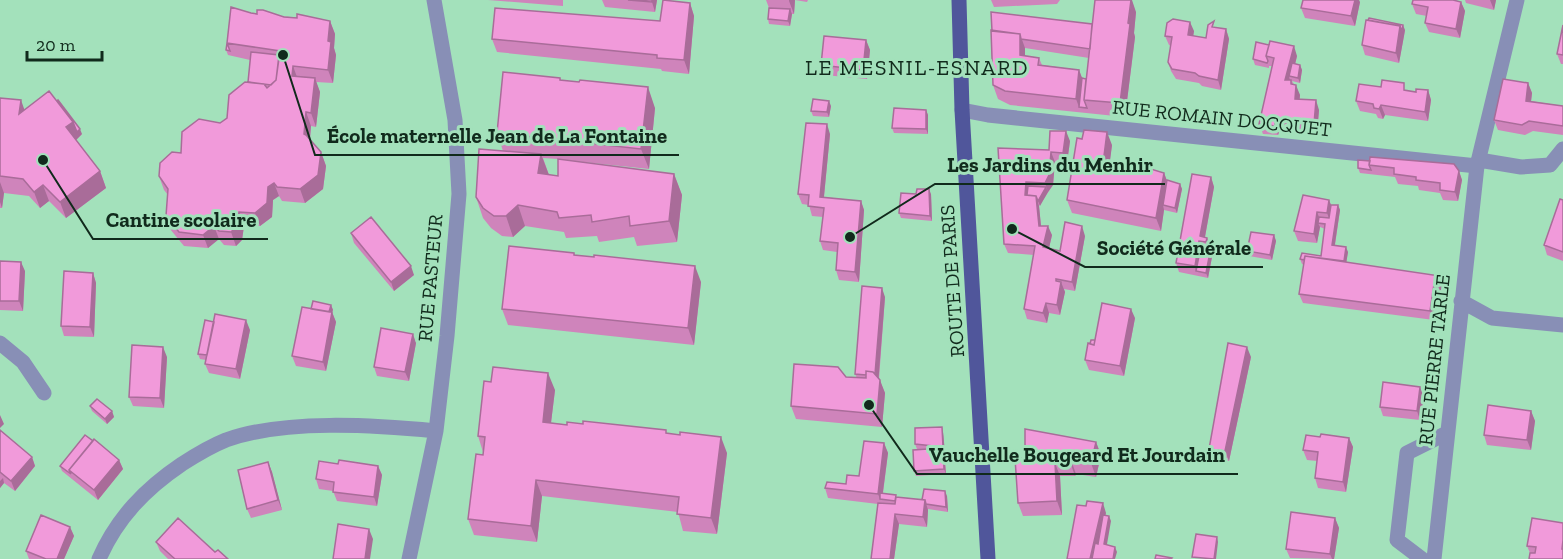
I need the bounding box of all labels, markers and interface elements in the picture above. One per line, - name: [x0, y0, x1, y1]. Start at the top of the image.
- scale bar: [27, 24, 102, 62]
- text: 20 m: [36, 34, 76, 56]
- district label: LE MESNIL-ESNARD: [805, 54, 1029, 81]
- street label: RUE ROMAIN DOCQUET: [1111, 95, 1333, 141]
- callout: École maternelle Jean de La Fontaine: [315, 116, 679, 155]
- text: École maternelle Jean de La Fontaine: [327, 123, 667, 148]
- callout: Les Jardins du Menhir: [935, 145, 1165, 184]
- text: Les Jardins du Menhir: [947, 152, 1153, 177]
- callout: Cantine scolaire: [93, 200, 268, 239]
- street label: ROUTE DE PARIS: [935, 204, 969, 358]
- text: Cantine scolaire: [106, 207, 256, 232]
- street label: RUE PASTEUR: [412, 213, 448, 343]
- callout: Société Générale: [1085, 228, 1263, 267]
- text: Société Générale: [1097, 235, 1251, 260]
- street label: RUE PIERRE TARLE: [1413, 273, 1455, 447]
- callout: Vauchelle Bougeard Et Jourdain: [917, 435, 1238, 474]
- text: Vauchelle Bougeard Et Jourdain: [929, 442, 1226, 467]

